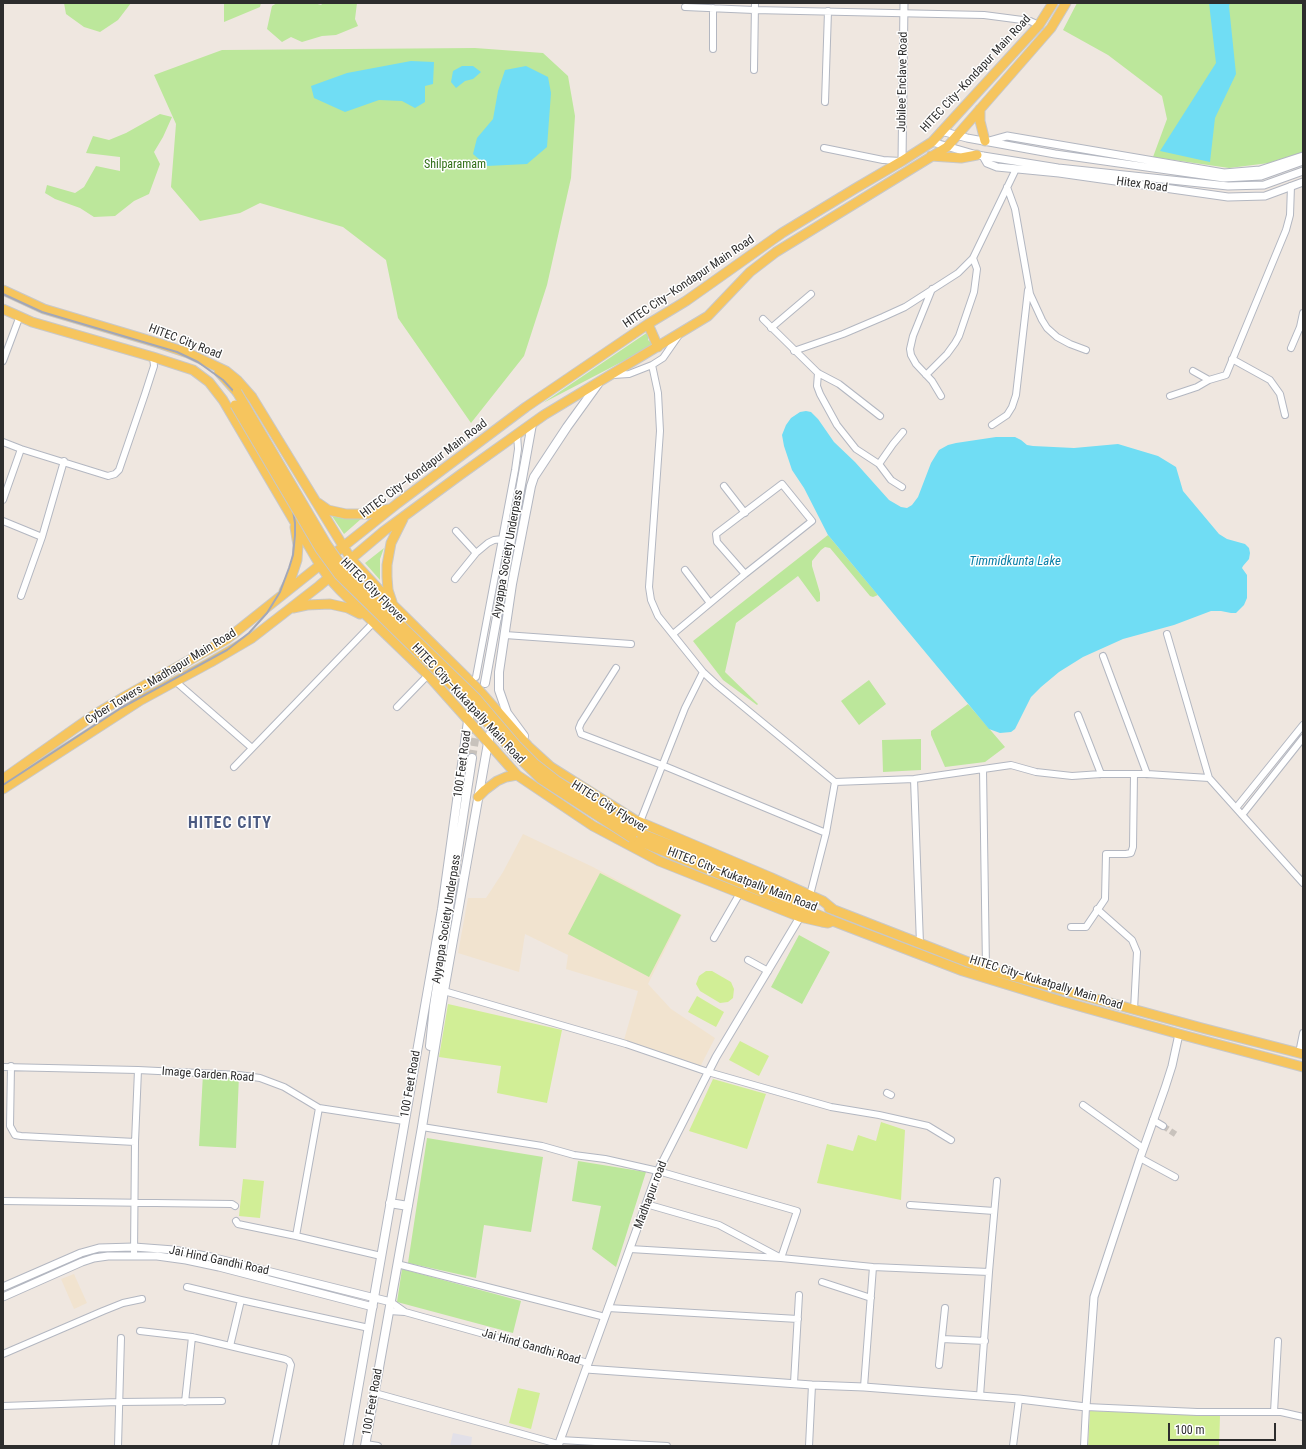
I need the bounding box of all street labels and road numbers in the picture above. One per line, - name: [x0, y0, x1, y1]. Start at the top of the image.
- street label: HITEC City–Kondapur Main Road: [918, 12, 1034, 136]
- street label: Jubilee Enclave Road: [895, 32, 911, 132]
- street label: Hitex Road: [1116, 174, 1168, 196]
- street label: HITEC City–Kondapur Main Road: [621, 233, 757, 331]
- street label: HITEC City Road: [146, 321, 224, 363]
- street label: HITEC City–Kondapur Main Road: [358, 417, 490, 521]
- street label: Ayyappa Society Underpass: [490, 488, 526, 620]
- street label: HITEC City Flyover: [337, 555, 409, 627]
- street label: Cyber Towers - Madhapur Main Road: [83, 626, 239, 728]
- street label: HITEC City–Kukatpally Main Road: [408, 641, 528, 767]
- street label: 100 Feet Road: [451, 729, 475, 799]
- street label: HITEC City Flyover: [568, 778, 650, 836]
- street label: HITEC City–Kukatpally Main Road: [665, 845, 819, 915]
- street label: Ayyappa Society Underpass: [430, 853, 464, 985]
- street label: HITEC City–Kukatpally Main Road: [968, 953, 1124, 1013]
- street label: 100 Feet Road: [398, 1049, 424, 1119]
- street label: Image Garden Road: [161, 1065, 255, 1085]
- street label: Madhapur road: [631, 1159, 671, 1231]
- street label: Jai Hind Gandhi Road: [168, 1243, 270, 1279]
- street label: Jai Hind Gandhi Road: [480, 1326, 582, 1368]
- street label: 100 Feet Road: [360, 1367, 386, 1437]

